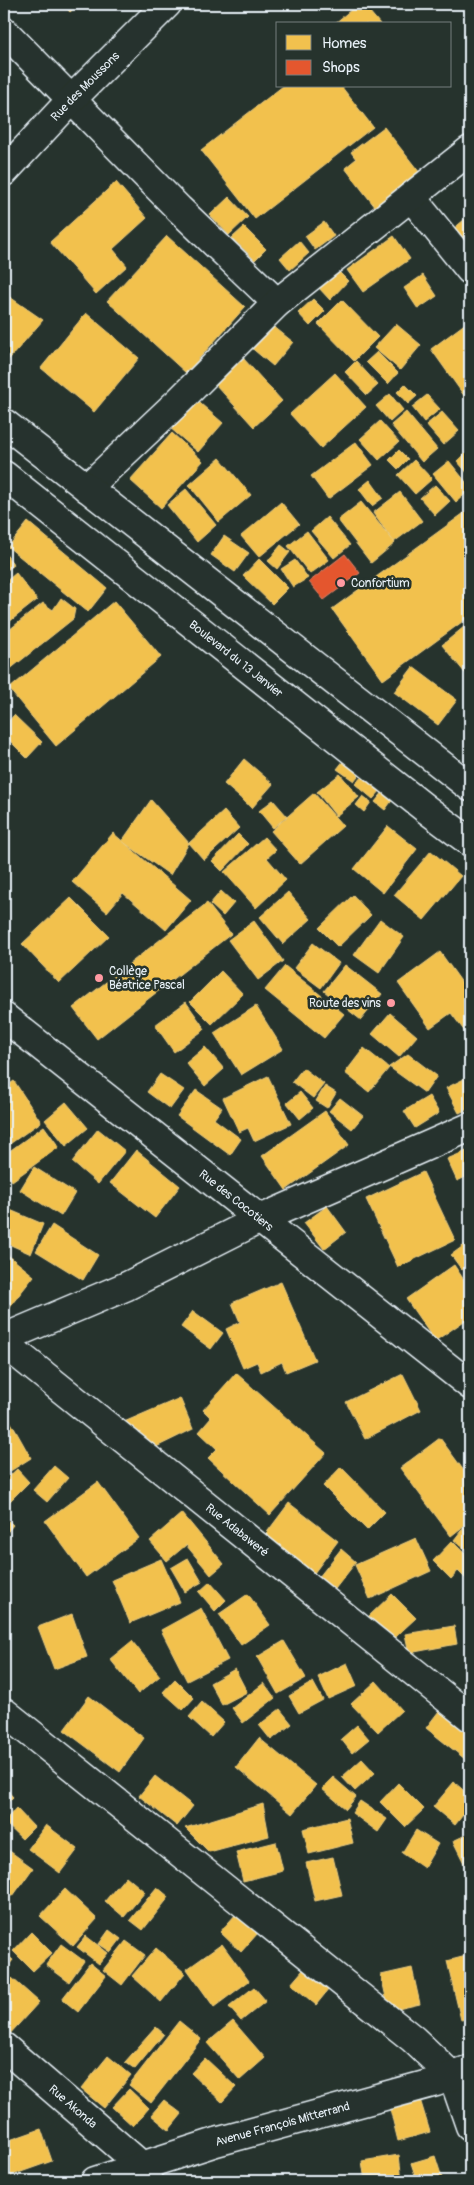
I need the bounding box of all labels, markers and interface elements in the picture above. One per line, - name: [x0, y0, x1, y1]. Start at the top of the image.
- legend: [276, 22, 452, 88]
- text: Homes: [322, 34, 367, 53]
- street label: Rue des Moussons: [48, 48, 123, 124]
- text: Shops: [322, 58, 360, 77]
- place label: Confortium: [351, 576, 410, 591]
- marker: Confortium: [335, 577, 347, 589]
- street label: Boulevard du 13 Janvier: [186, 617, 287, 701]
- place label: Collège Béatrice Pascal: [109, 964, 185, 993]
- marker: Collège Béatrice Pascal: [93, 972, 105, 984]
- place label: Route des vins: [309, 996, 382, 1011]
- marker: Route des vins: [385, 997, 397, 1009]
- street label: Rue des Cocotiers: [196, 1167, 277, 1235]
- street label: Rue Adabaweré: [202, 1500, 272, 1560]
- street label: Rue Akonda: [46, 2081, 100, 2132]
- street label: Avenue François Mitterrand: [214, 2098, 351, 2149]

